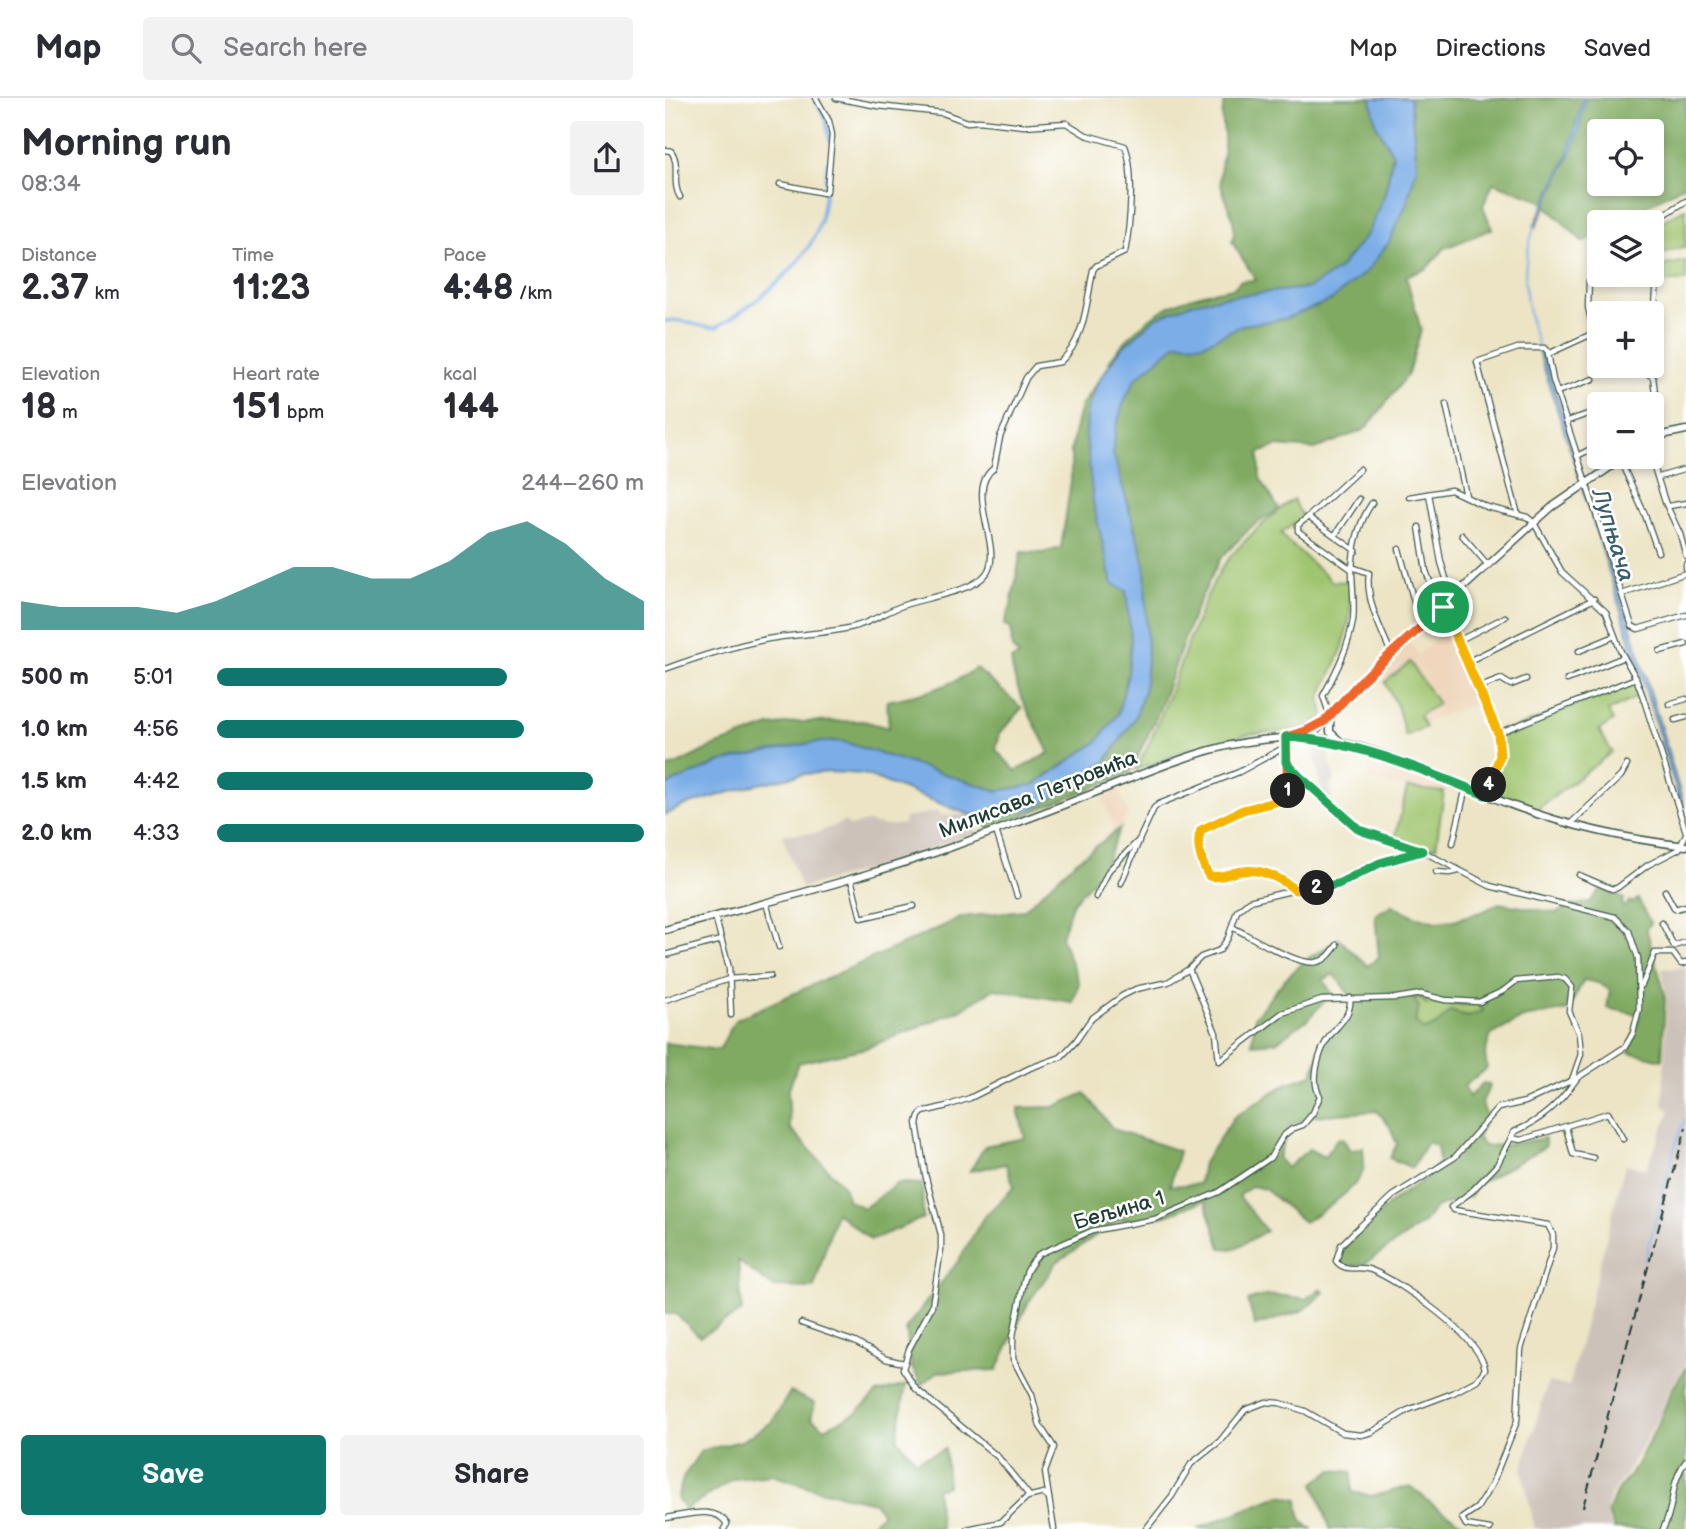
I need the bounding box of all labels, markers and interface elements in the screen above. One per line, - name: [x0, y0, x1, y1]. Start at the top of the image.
- search box: [143, 17, 633, 80]
- text: Map: [35, 28, 101, 68]
- icon: search: [167, 29, 205, 67]
- text: Search here: [223, 33, 367, 64]
- text: Map: [1349, 34, 1397, 63]
- text: Directions: [1435, 34, 1546, 63]
- text: Saved: [1584, 34, 1651, 63]
- map controls: [1587, 119, 1664, 469]
- button: locate: [1587, 119, 1664, 196]
- text: Morning run: [21, 121, 232, 166]
- button: share: [570, 121, 644, 195]
- text: 08:34: [21, 170, 81, 198]
- button: layers: [1587, 210, 1664, 287]
- text: Distance: [21, 244, 97, 267]
- text: Time: [232, 244, 274, 267]
- text: Pace: [443, 244, 486, 267]
- text: 2.37: [21, 267, 89, 310]
- text: 11:23: [232, 267, 310, 310]
- text: 4:48: [443, 267, 514, 310]
- text: km: [89, 282, 120, 305]
- text: /km: [514, 282, 552, 305]
- button: +: [1587, 301, 1664, 378]
- text: Elevation: [21, 363, 100, 386]
- text: Heart rate: [232, 363, 320, 386]
- text: kcal: [443, 363, 477, 386]
- text: 18: [21, 386, 57, 429]
- text: 151: [232, 386, 282, 429]
- text: 144: [443, 386, 499, 429]
- button: −: [1587, 392, 1664, 469]
- text: m: [57, 401, 78, 424]
- text: bpm: [282, 401, 324, 424]
- text: Elevation: [21, 469, 117, 497]
- text: 244–260 m: [521, 469, 644, 497]
- water label: Лупњача: [1585, 484, 1640, 585]
- pin: [1413, 577, 1473, 637]
- icon: arrive: [1424, 588, 1462, 626]
- text: 500 m: [21, 663, 89, 691]
- text: 5:01: [133, 663, 173, 691]
- text: 1.0 km: [21, 715, 88, 743]
- text: 4:56: [133, 715, 179, 743]
- street label: Милисава Петровића: [936, 745, 1141, 844]
- text: 1.5 km: [21, 767, 87, 795]
- text: 4:42: [133, 767, 179, 795]
- pin: 4: [1471, 768, 1507, 802]
- text: 4: [1483, 773, 1494, 796]
- pin: 1: [1271, 774, 1305, 808]
- text: 1: [1284, 779, 1292, 802]
- text: 2.0 km: [21, 819, 92, 847]
- text: 4:33: [133, 819, 180, 847]
- pin: 2: [1299, 870, 1335, 906]
- text: 2: [1311, 876, 1322, 899]
- street label: Бељина 1: [1071, 1186, 1167, 1235]
- button: Save: [21, 1435, 326, 1515]
- button: Share: [340, 1435, 644, 1515]

